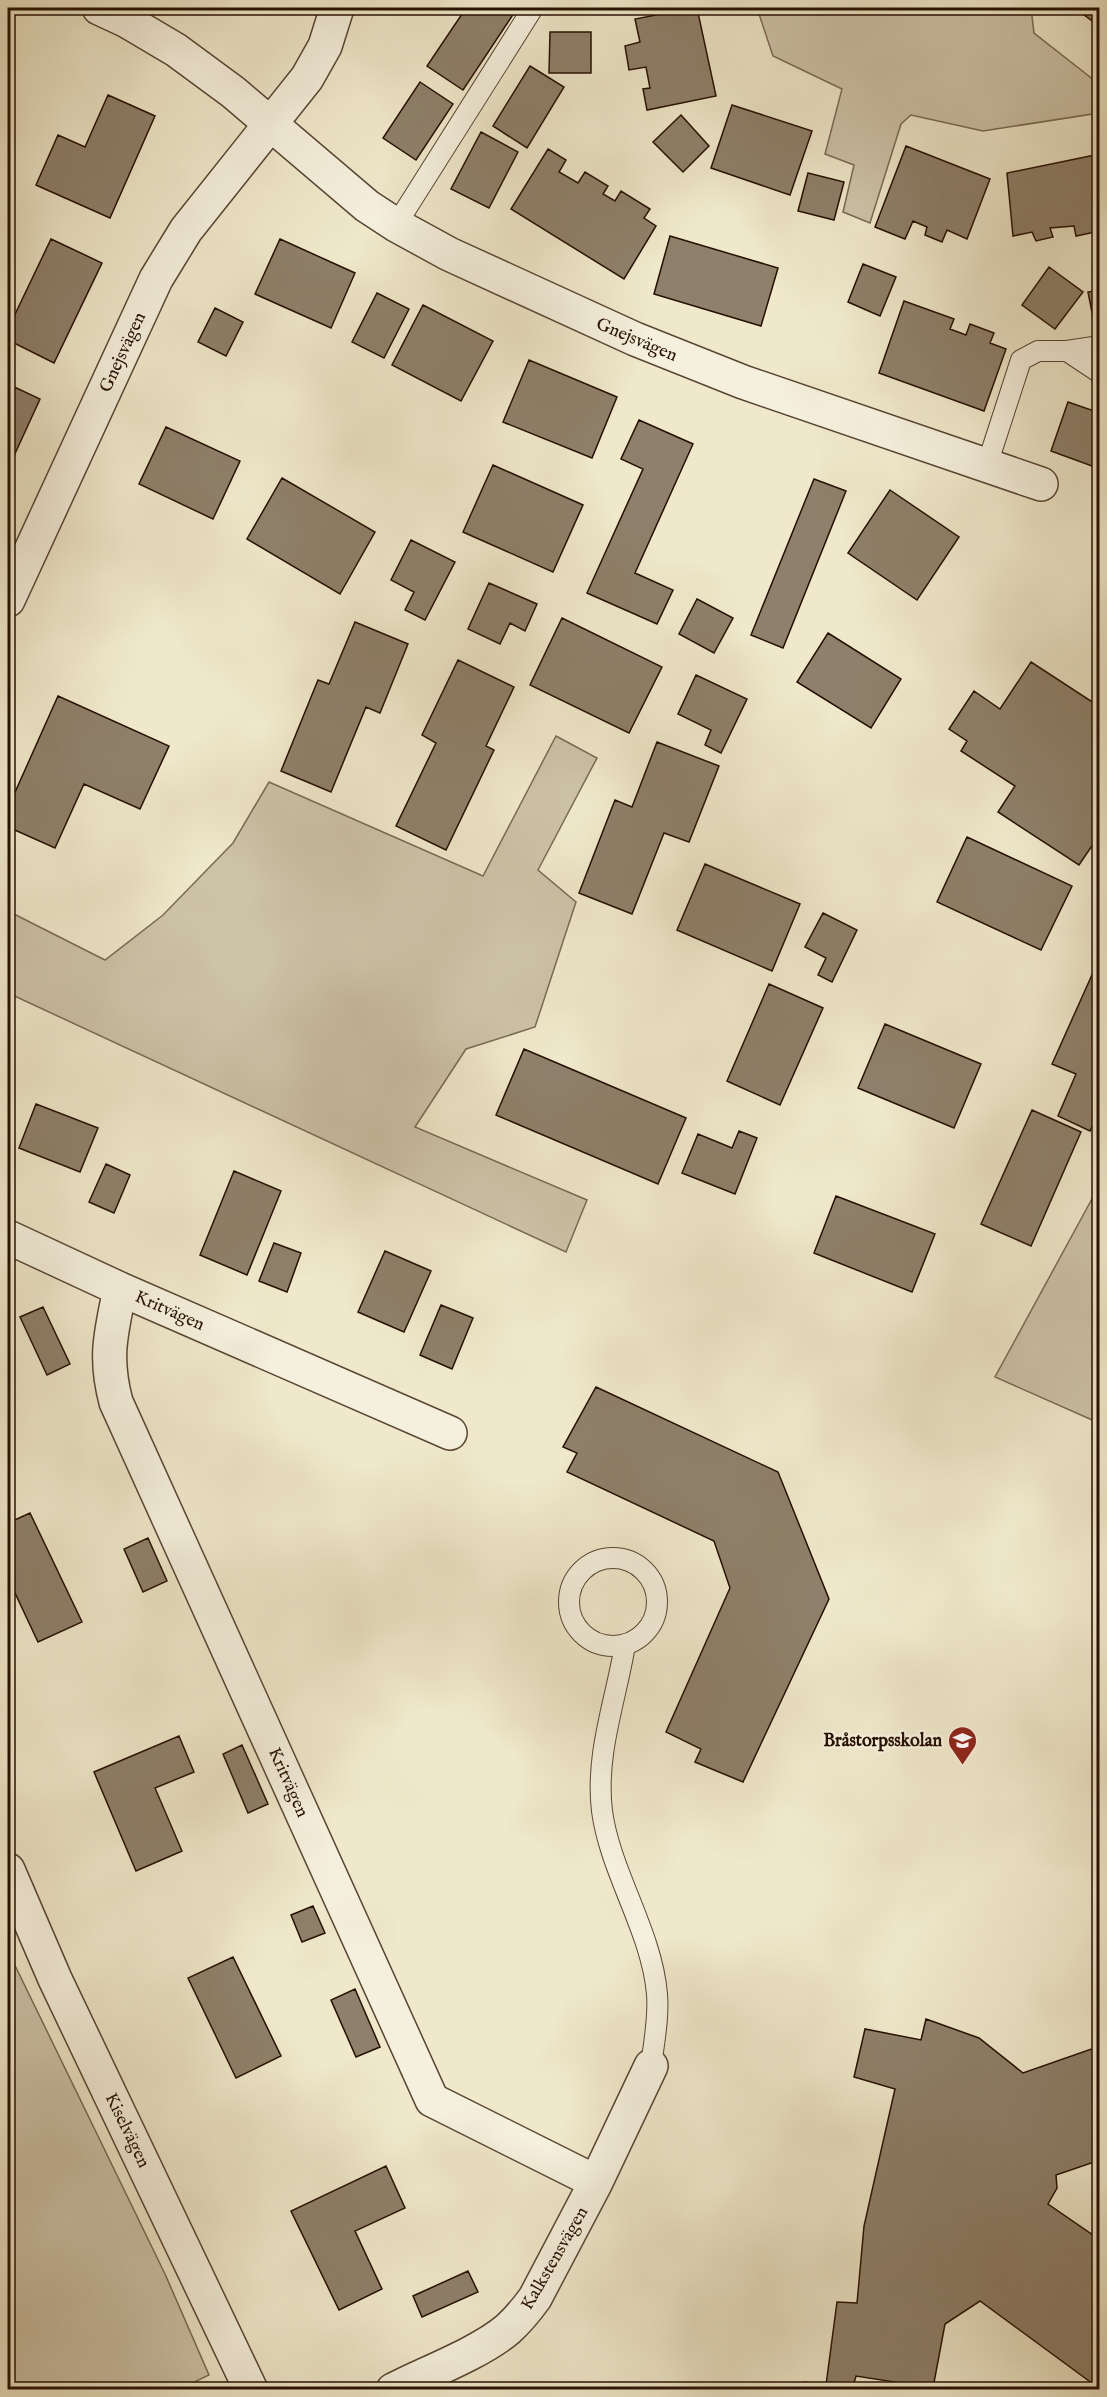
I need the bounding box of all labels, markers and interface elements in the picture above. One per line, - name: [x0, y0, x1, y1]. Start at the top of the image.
- street label: Gnejsvägen: [95, 308, 152, 397]
- street label: Gnejsvägen: [592, 313, 681, 368]
- street label: Kritvägen: [131, 1286, 208, 1337]
- school or university icon: Bråstorpsskolan: [947, 1724, 979, 1766]
- place label: Bråstorpsskolan: [823, 1730, 942, 1753]
- street label: Kritvägen: [262, 1744, 313, 1821]
- street label: Kiselvägen: [99, 2089, 155, 2172]
- street label: Kalkstensvägen: [516, 2203, 594, 2314]

